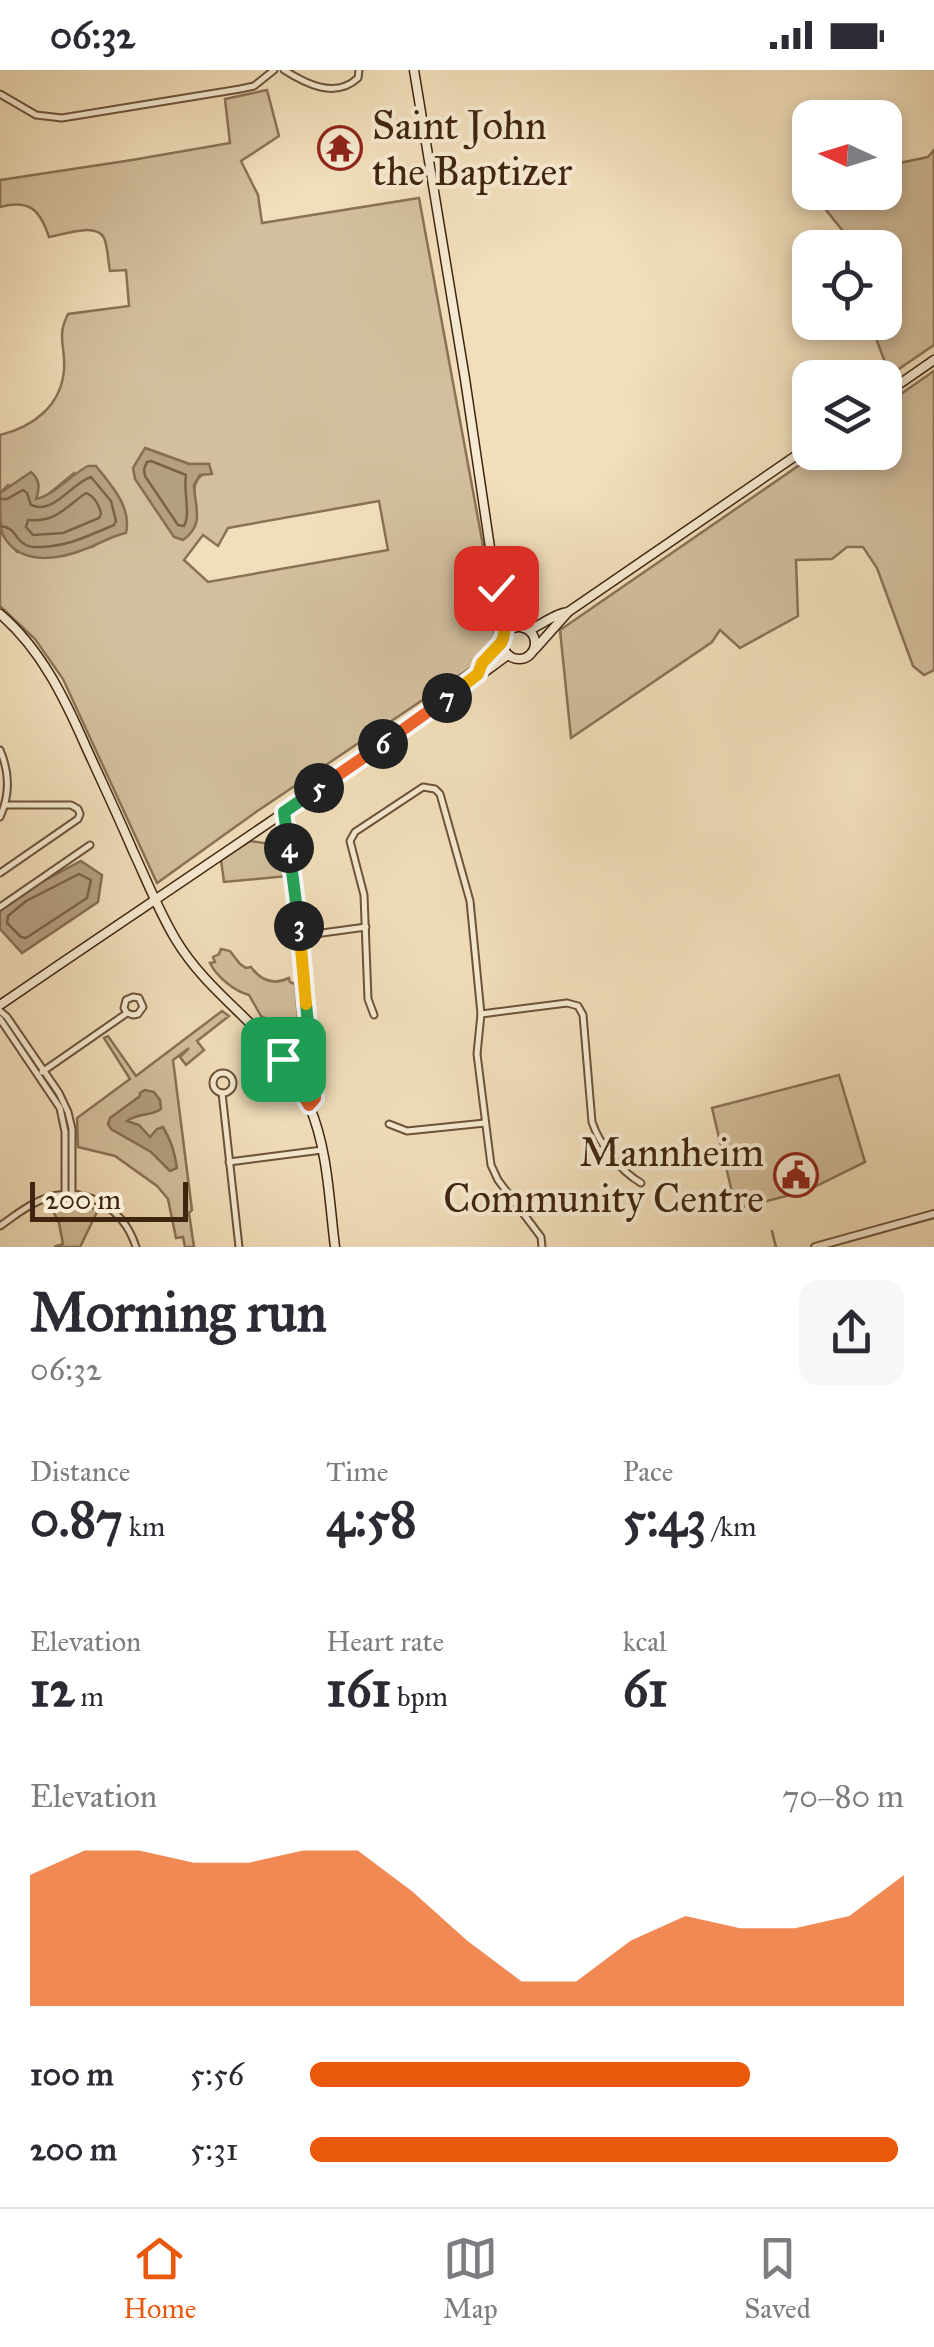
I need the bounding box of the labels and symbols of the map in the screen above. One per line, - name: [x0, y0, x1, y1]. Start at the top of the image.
- north arrow: [792, 100, 902, 210]
- place label: Saint John the Baptizer: [372, 101, 572, 196]
- temple icon: Saint John the Baptizer: [317, 125, 363, 171]
- pin: [454, 546, 539, 631]
- pin: 7: [422, 673, 472, 723]
- pin: 6: [358, 719, 408, 769]
- pin: 5: [294, 763, 344, 813]
- pin: 4: [264, 823, 314, 873]
- pin: 3: [274, 901, 324, 951]
- pin: [241, 1017, 326, 1102]
- place label: Mannheim Community Centre: [443, 1128, 764, 1223]
- public building icon: Mannheim Community Centre: [773, 1152, 819, 1198]
- scale bar: [30, 1177, 188, 1222]

